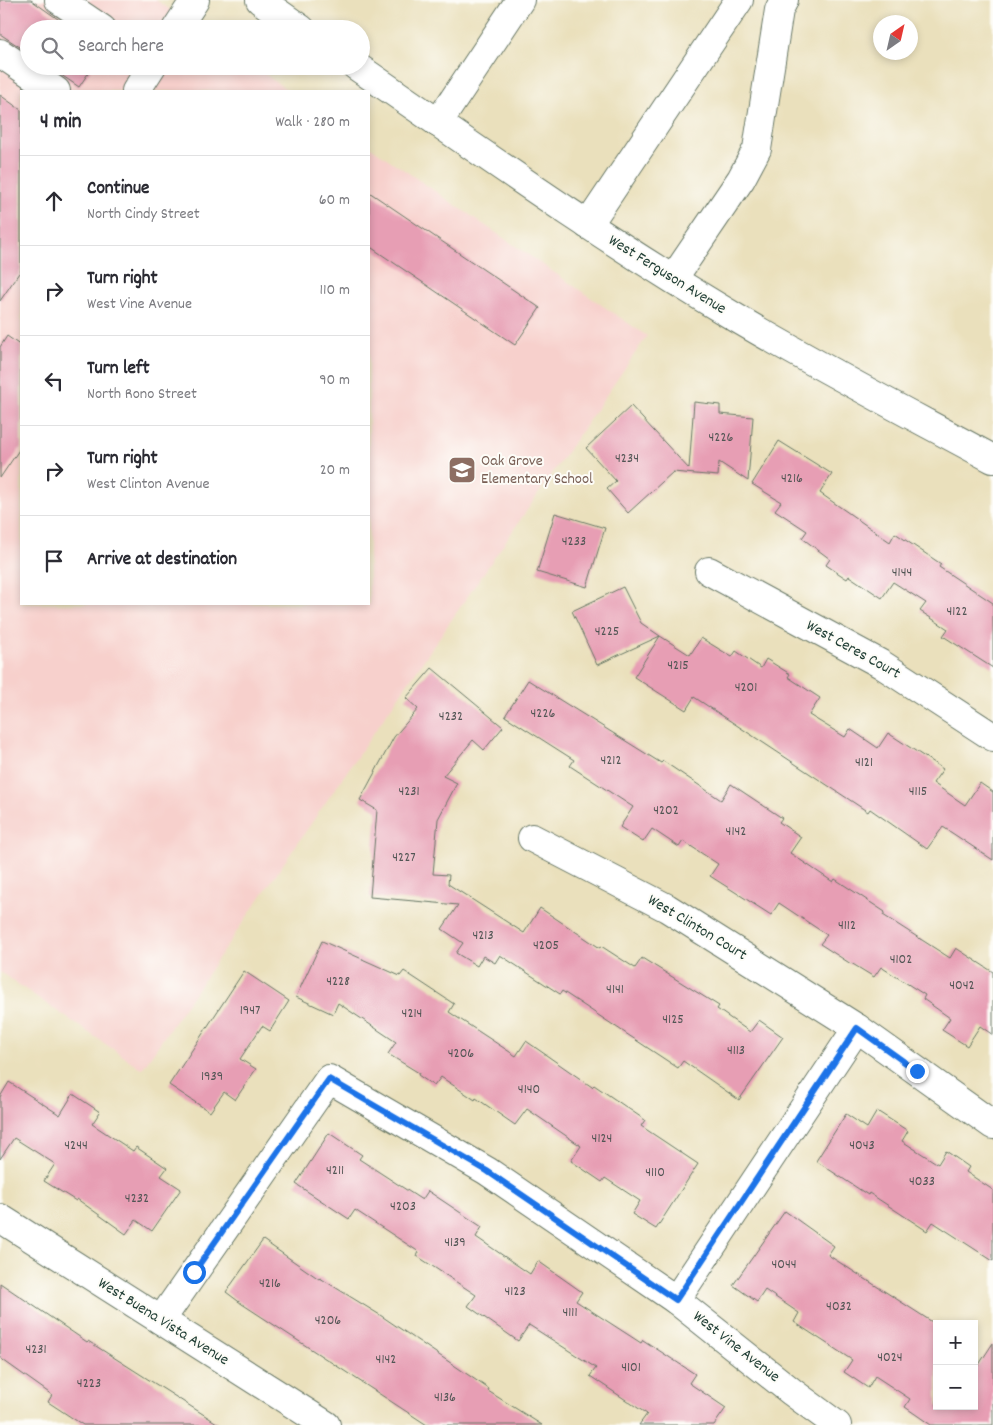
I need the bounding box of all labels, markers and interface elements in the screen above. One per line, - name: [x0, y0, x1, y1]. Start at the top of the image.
- north arrow: [873, 15, 918, 60]
- search box: [20, 20, 370, 75]
- icon: search: [38, 34, 66, 62]
- text: Search here: [78, 34, 164, 61]
- text: 4 min: [40, 108, 82, 138]
- text: Walk · 280 m: [275, 111, 350, 134]
- text: Continue: [87, 176, 149, 203]
- icon: ahead: [40, 187, 68, 215]
- text: 60 m: [319, 189, 350, 212]
- text: North Cindy Street: [87, 203, 200, 226]
- street label: West Ferguson Avenue: [604, 229, 730, 321]
- text: Turn right: [87, 266, 158, 293]
- icon: right: [40, 277, 68, 305]
- text: 110 m: [320, 279, 350, 302]
- text: West Vine Avenue: [87, 293, 192, 316]
- text: Turn left: [87, 356, 150, 383]
- icon: left: [40, 367, 68, 395]
- text: 90 m: [319, 369, 350, 392]
- text: North Rono Street: [87, 383, 197, 406]
- house number: 4226: [709, 428, 734, 448]
- text: Turn right: [87, 446, 158, 473]
- house number: 4234: [615, 449, 639, 469]
- place label: Oak Grove Elementary School: [481, 450, 593, 491]
- school or university icon: Oak Grove Elementary School: [447, 455, 477, 485]
- icon: right: [40, 457, 68, 485]
- text: 20 m: [320, 459, 350, 482]
- house number: 4216: [781, 469, 803, 489]
- text: West Clinton Avenue: [87, 473, 209, 496]
- house number: 4233: [562, 532, 586, 552]
- icon: arrive: [40, 547, 68, 575]
- text: Arrive at destination: [87, 547, 237, 574]
- house number: 4144: [892, 563, 912, 583]
- house number: 4122: [946, 602, 968, 622]
- street label: West Ceres Court: [802, 615, 904, 685]
- house number: 4225: [595, 622, 619, 642]
- house number: 4215: [667, 656, 689, 676]
- house number: 4201: [735, 678, 757, 698]
- house number: 4226: [531, 704, 556, 724]
- house number: 4232: [439, 707, 463, 727]
- house number: 4212: [600, 751, 622, 771]
- house number: 4121: [855, 753, 873, 773]
- house number: 4231: [398, 782, 420, 802]
- house number: 4115: [909, 782, 927, 802]
- house number: 4202: [653, 801, 679, 821]
- house number: 4142: [726, 822, 746, 842]
- house number: 4227: [392, 848, 416, 868]
- street label: West Clinton Court: [643, 889, 751, 967]
- house number: 4112: [838, 916, 856, 936]
- house number: 4213: [472, 926, 494, 946]
- house number: 4205: [533, 936, 559, 956]
- house number: 4102: [890, 950, 912, 970]
- house number: 4228: [326, 972, 350, 992]
- house number: 4042: [949, 976, 975, 996]
- house number: 4141: [606, 980, 624, 1000]
- house number: 1947: [240, 1001, 260, 1021]
- house number: 4214: [402, 1004, 422, 1024]
- house number: 4125: [662, 1010, 684, 1030]
- house number: 4113: [727, 1041, 745, 1061]
- house number: 4206: [448, 1044, 474, 1064]
- route end: [906, 1060, 929, 1083]
- house number: 1939: [201, 1067, 223, 1087]
- house number: 4140: [518, 1080, 540, 1100]
- house number: 4124: [592, 1129, 612, 1149]
- house number: 4244: [64, 1136, 88, 1156]
- house number: 4043: [849, 1136, 875, 1156]
- house number: 4211: [326, 1161, 344, 1181]
- house number: 4110: [645, 1163, 665, 1183]
- house number: 4033: [909, 1172, 935, 1192]
- house number: 4232: [125, 1189, 149, 1209]
- house number: 4203: [390, 1197, 416, 1217]
- house number: 4139: [444, 1233, 466, 1253]
- house number: 4044: [771, 1255, 797, 1275]
- route start: [183, 1261, 206, 1284]
- street label: West Buena Vista Avenue: [93, 1272, 233, 1372]
- house number: 4216: [259, 1274, 281, 1294]
- house number: 4123: [504, 1282, 526, 1302]
- house number: 4032: [826, 1297, 852, 1317]
- house number: 4111: [562, 1303, 578, 1323]
- street label: West Vine Avenue: [688, 1306, 784, 1388]
- house number: 4206: [315, 1311, 341, 1331]
- map controls: [933, 1320, 978, 1410]
- button: +: [933, 1320, 978, 1365]
- house number: 4231: [25, 1340, 47, 1360]
- house number: 4024: [877, 1348, 903, 1368]
- house number: 4142: [376, 1350, 396, 1370]
- house number: 4101: [621, 1358, 641, 1378]
- button: −: [933, 1365, 978, 1410]
- house number: 4223: [77, 1374, 101, 1394]
- house number: 4136: [434, 1388, 456, 1408]

